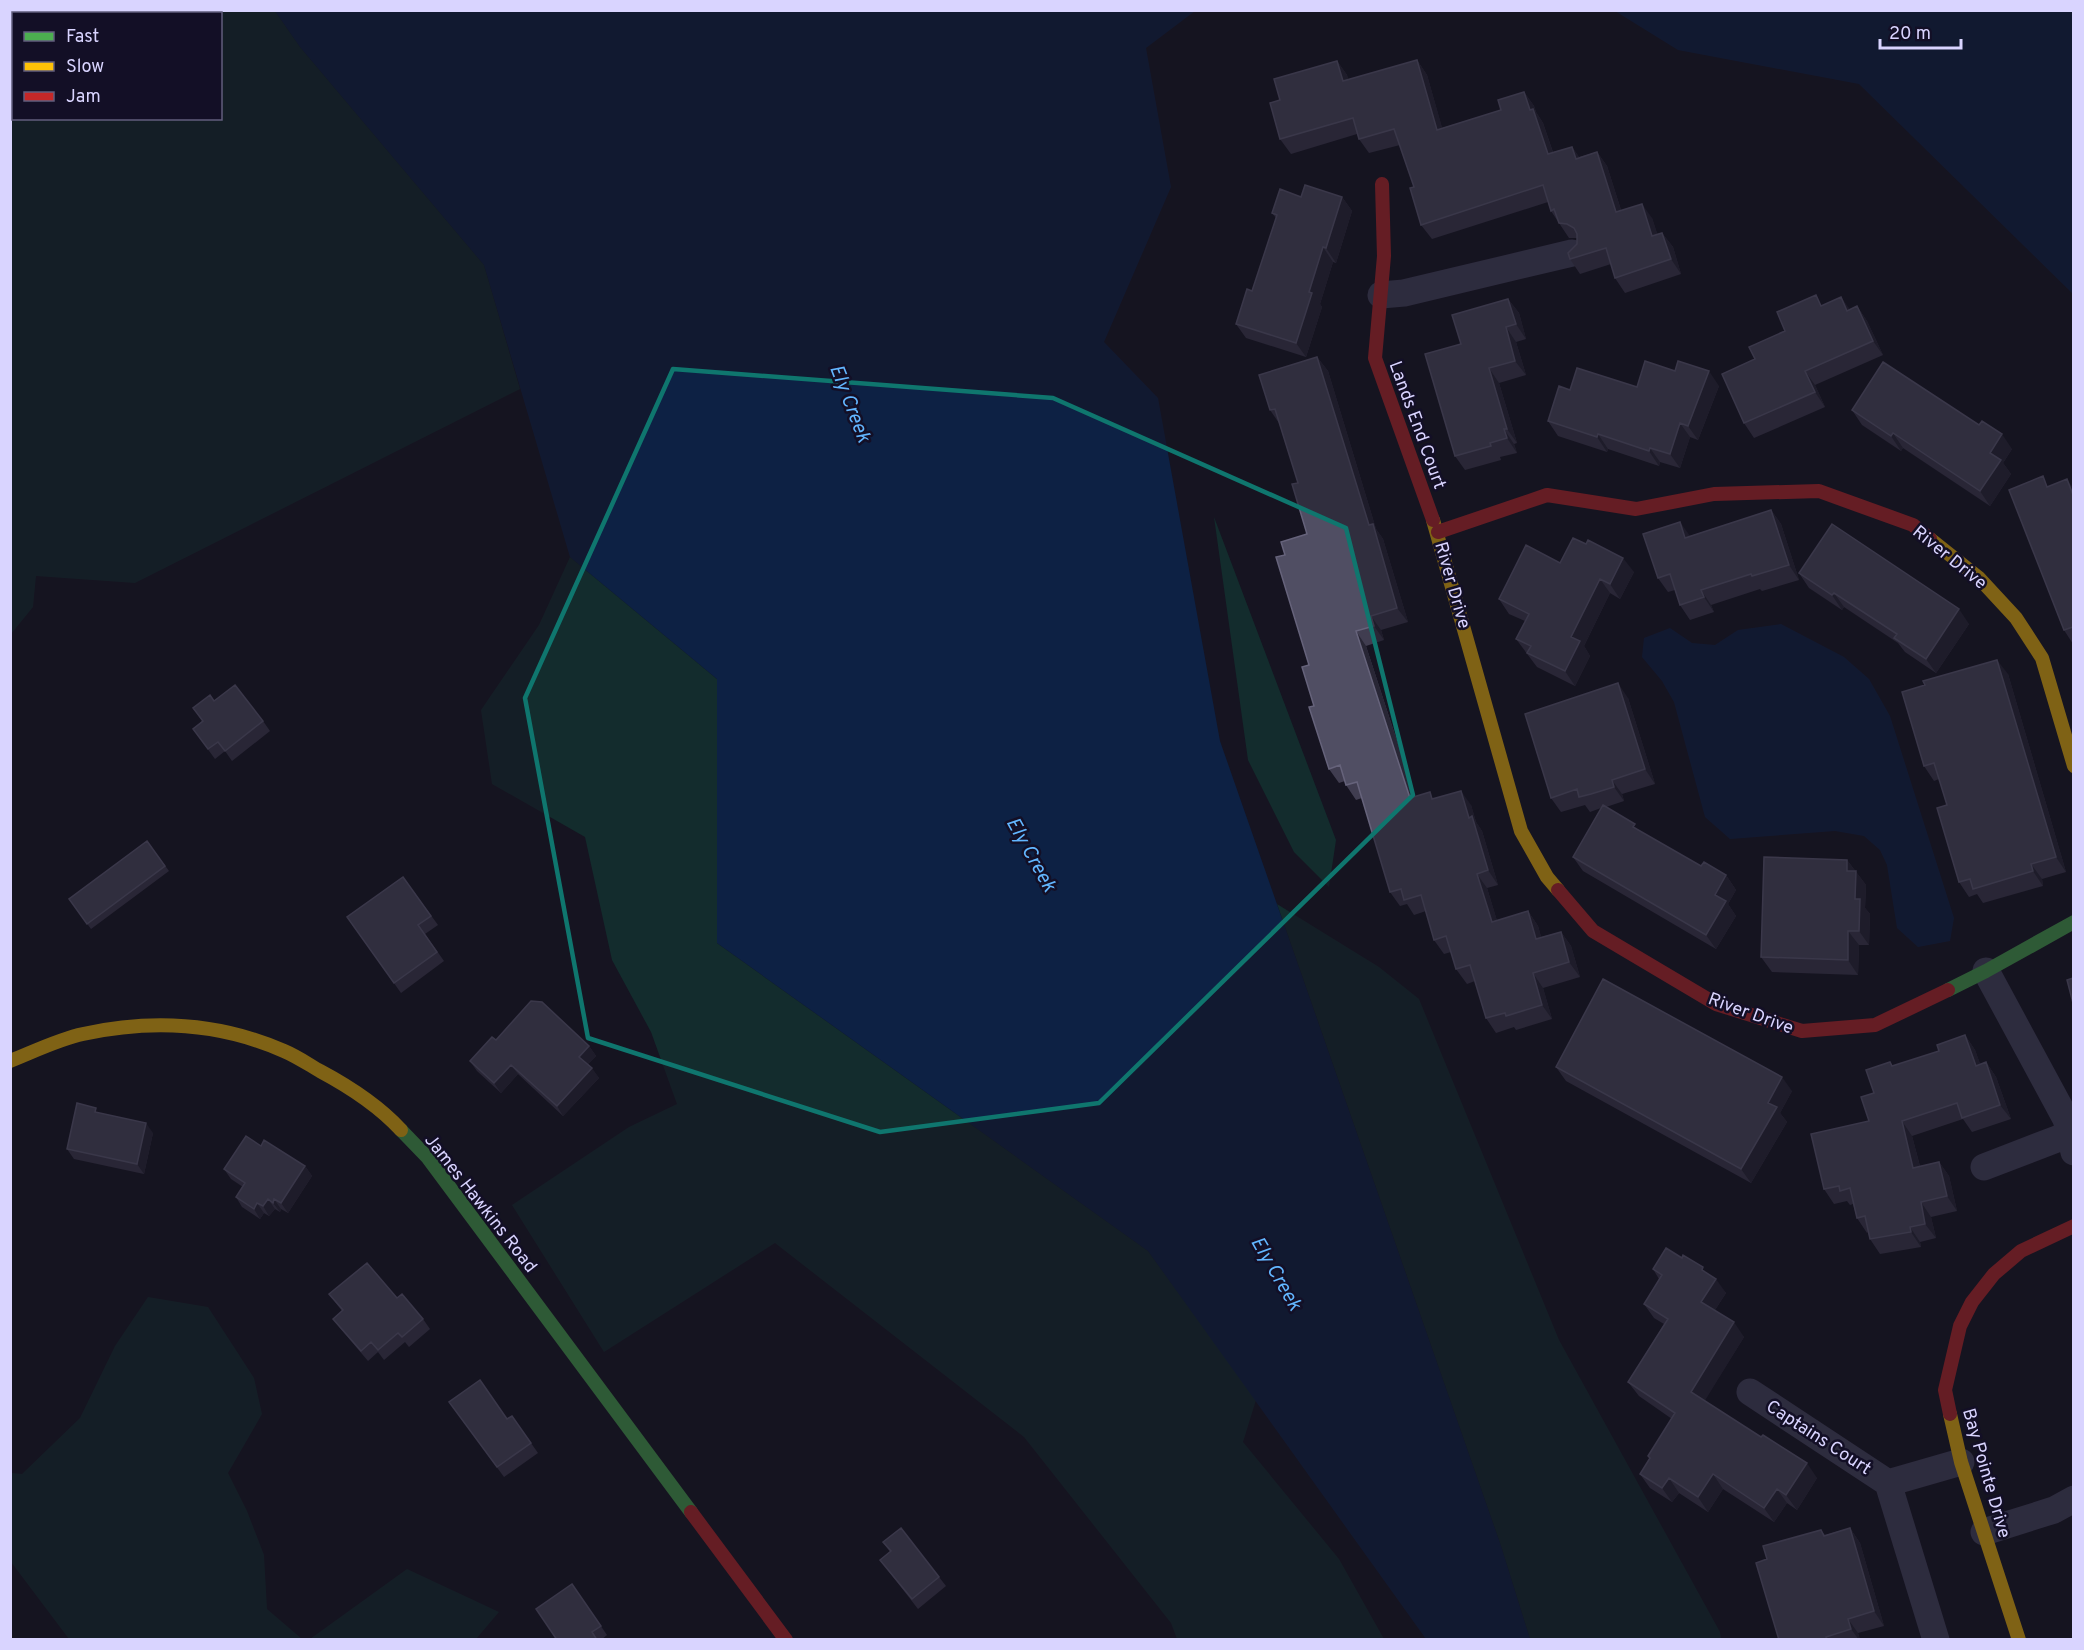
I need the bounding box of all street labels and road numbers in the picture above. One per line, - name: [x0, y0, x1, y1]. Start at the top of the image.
- street label: Lands End Court: [1383, 358, 1450, 493]
- street label: River Drive: [1907, 521, 1991, 595]
- street label: River Drive: [1428, 539, 1475, 632]
- street label: River Drive: [1705, 988, 1796, 1041]
- street label: James Hawkins Road: [418, 1130, 541, 1278]
- street label: Captains Court: [1761, 1396, 1875, 1481]
- street label: Bay Pointe Drive: [1956, 1406, 2015, 1541]

